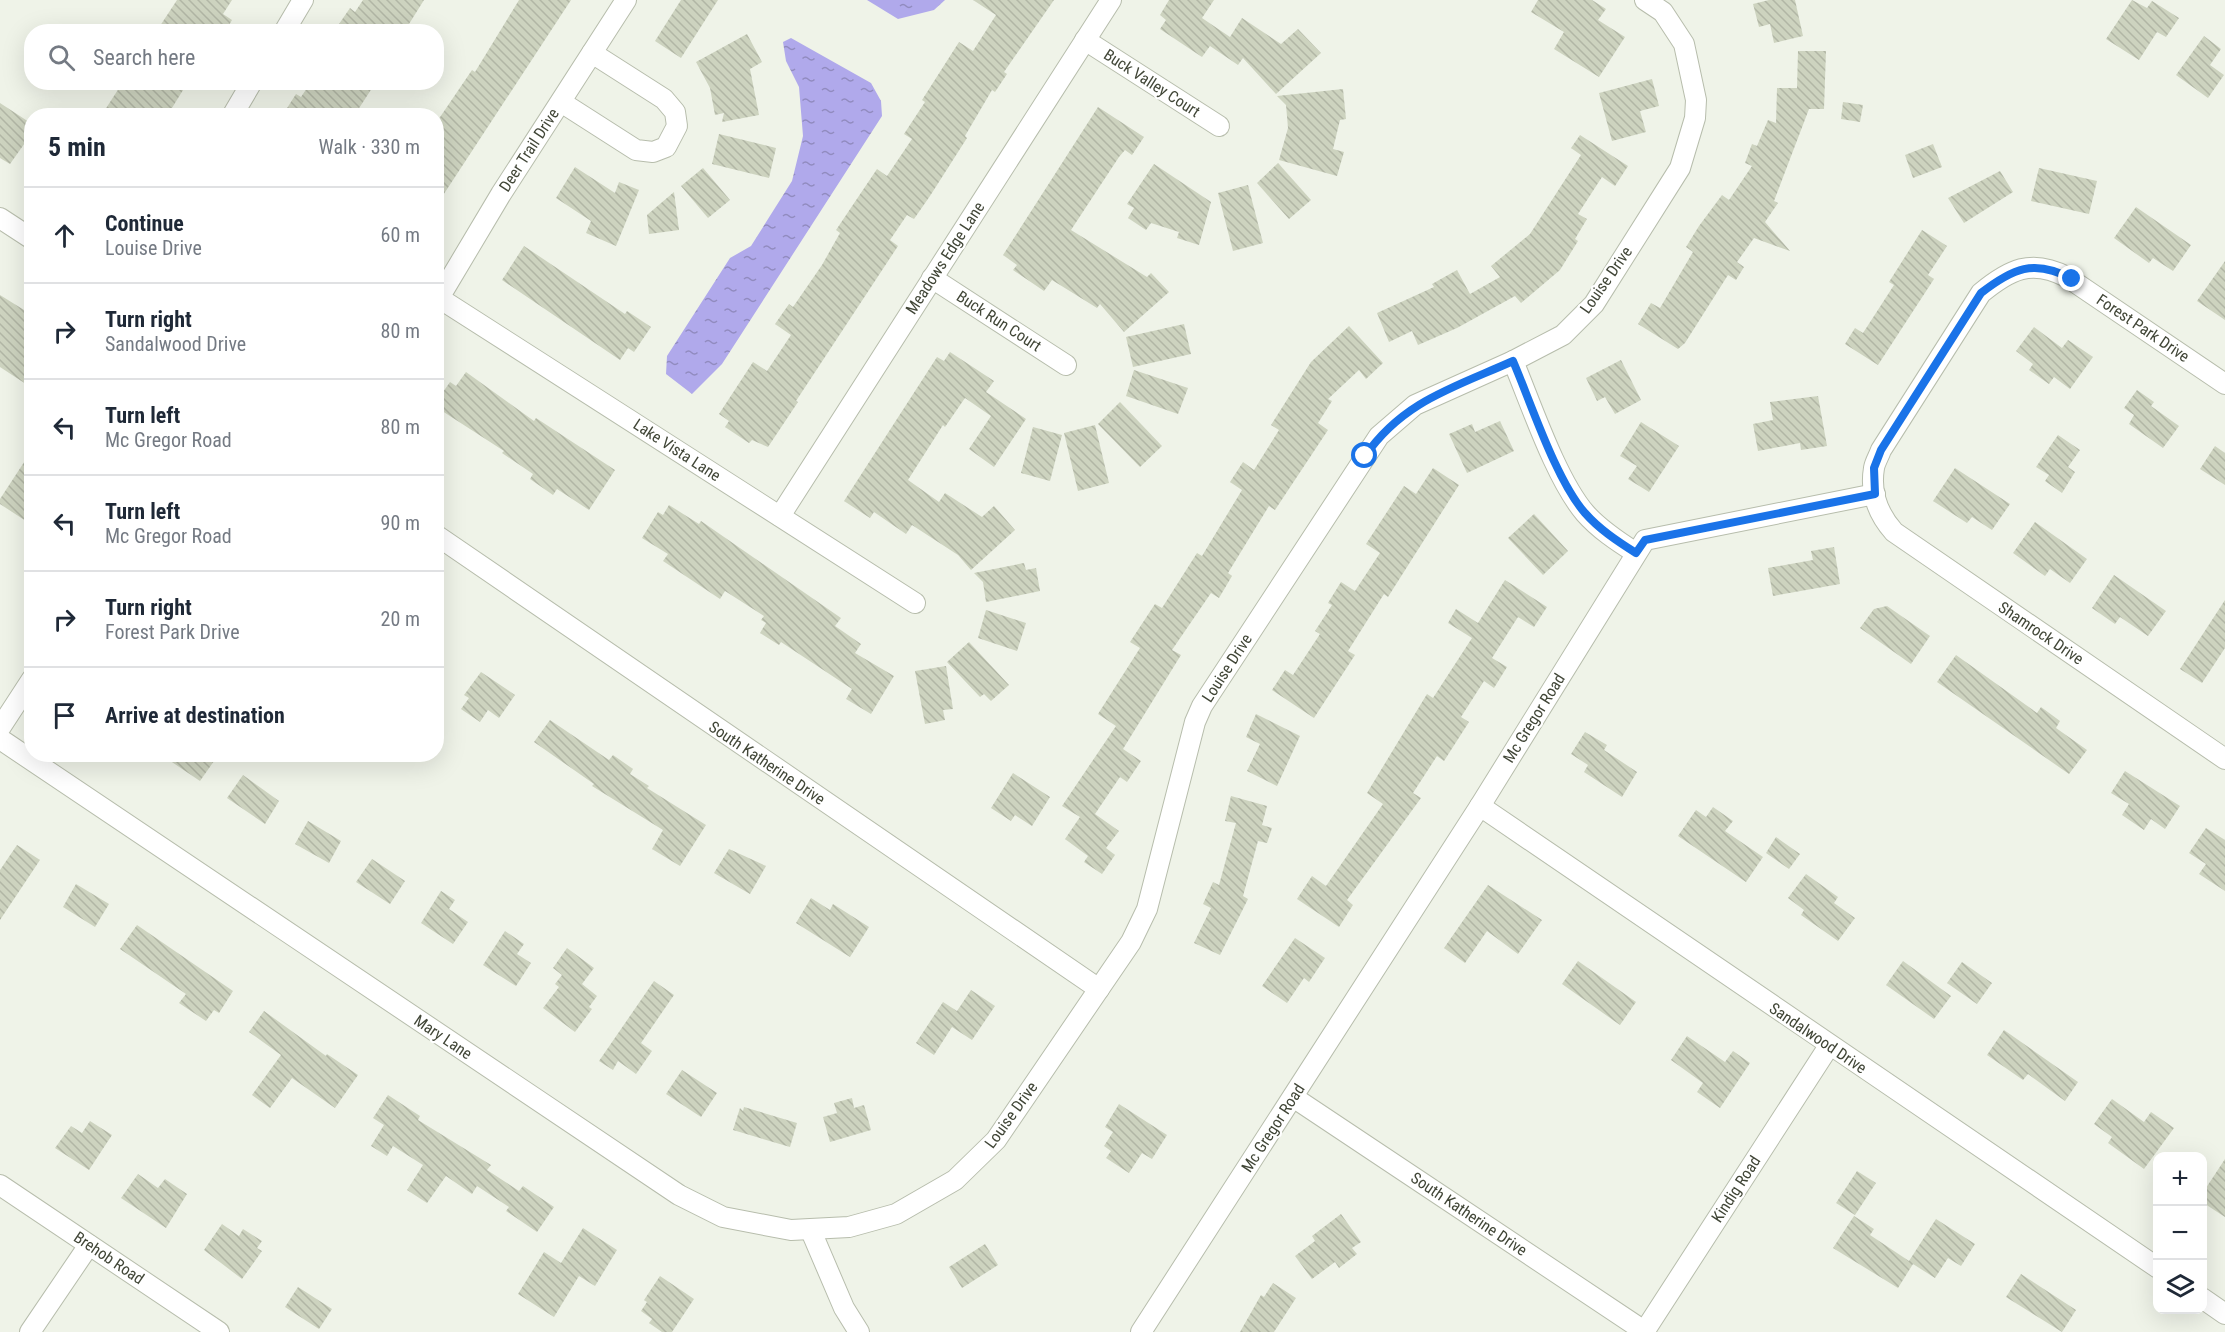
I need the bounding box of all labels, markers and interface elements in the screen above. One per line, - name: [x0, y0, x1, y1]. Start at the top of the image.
- search box: [24, 24, 444, 90]
- icon: search: [45, 41, 78, 74]
- text: Search here: [93, 45, 195, 70]
- street label: Buck Valley Court: [1100, 45, 1204, 121]
- street label: Deer Trail Drive: [495, 105, 563, 195]
- text: 5 min: [48, 132, 106, 162]
- text: Walk · 330 m: [319, 135, 420, 159]
- street label: Meadows Edge Lane: [902, 198, 988, 318]
- text: Continue: [105, 211, 184, 236]
- icon: ahead: [48, 219, 81, 252]
- text: 60 m: [381, 223, 420, 247]
- text: Louise Drive: [105, 236, 202, 260]
- street label: Louise Drive: [1576, 243, 1636, 317]
- route end: [2058, 265, 2084, 291]
- street label: Buck Run Court: [953, 287, 1045, 356]
- street label: Forest Park Drive: [2093, 290, 2193, 366]
- text: Turn right: [105, 307, 192, 332]
- icon: right: [48, 315, 81, 348]
- text: 80 m: [381, 319, 420, 343]
- text: Sandalwood Drive: [105, 332, 246, 356]
- text: Turn left: [105, 403, 180, 428]
- icon: left: [48, 411, 81, 444]
- text: 80 m: [381, 415, 420, 439]
- street label: Lake Vista Lane: [630, 415, 724, 485]
- text: Mc Gregor Road: [105, 428, 232, 452]
- route start: [1351, 442, 1377, 468]
- text: Turn left: [105, 499, 180, 524]
- icon: left: [48, 507, 81, 540]
- text: 90 m: [381, 511, 420, 535]
- text: Mc Gregor Road: [105, 524, 232, 548]
- text: Turn right: [105, 595, 192, 620]
- street label: Shamrock Drive: [1995, 598, 2087, 668]
- icon: right: [48, 603, 81, 636]
- text: 20 m: [381, 607, 420, 631]
- text: Forest Park Drive: [105, 620, 240, 644]
- street label: Louise Drive: [1198, 630, 1256, 706]
- street label: Mc Gregor Road: [1499, 670, 1569, 766]
- icon: arrive: [48, 699, 81, 732]
- text: Arrive at destination: [105, 703, 285, 728]
- street label: South Katherine Drive: [705, 717, 829, 809]
- street label: Sandalwood Drive: [1766, 999, 1870, 1077]
- street label: Mary Lane: [410, 1011, 476, 1063]
- street label: Louise Drive: [981, 1078, 1041, 1152]
- street label: Mc Gregor Road: [1237, 1080, 1309, 1176]
- street label: Kindig Road: [1707, 1152, 1765, 1226]
- map controls: [2153, 1152, 2207, 1314]
- button: +: [2153, 1152, 2207, 1206]
- street label: South Katherine Drive: [1407, 1168, 1531, 1260]
- button: −: [2153, 1206, 2207, 1260]
- street label: Brehob Road: [70, 1228, 148, 1288]
- button: layers: [2153, 1260, 2207, 1314]

